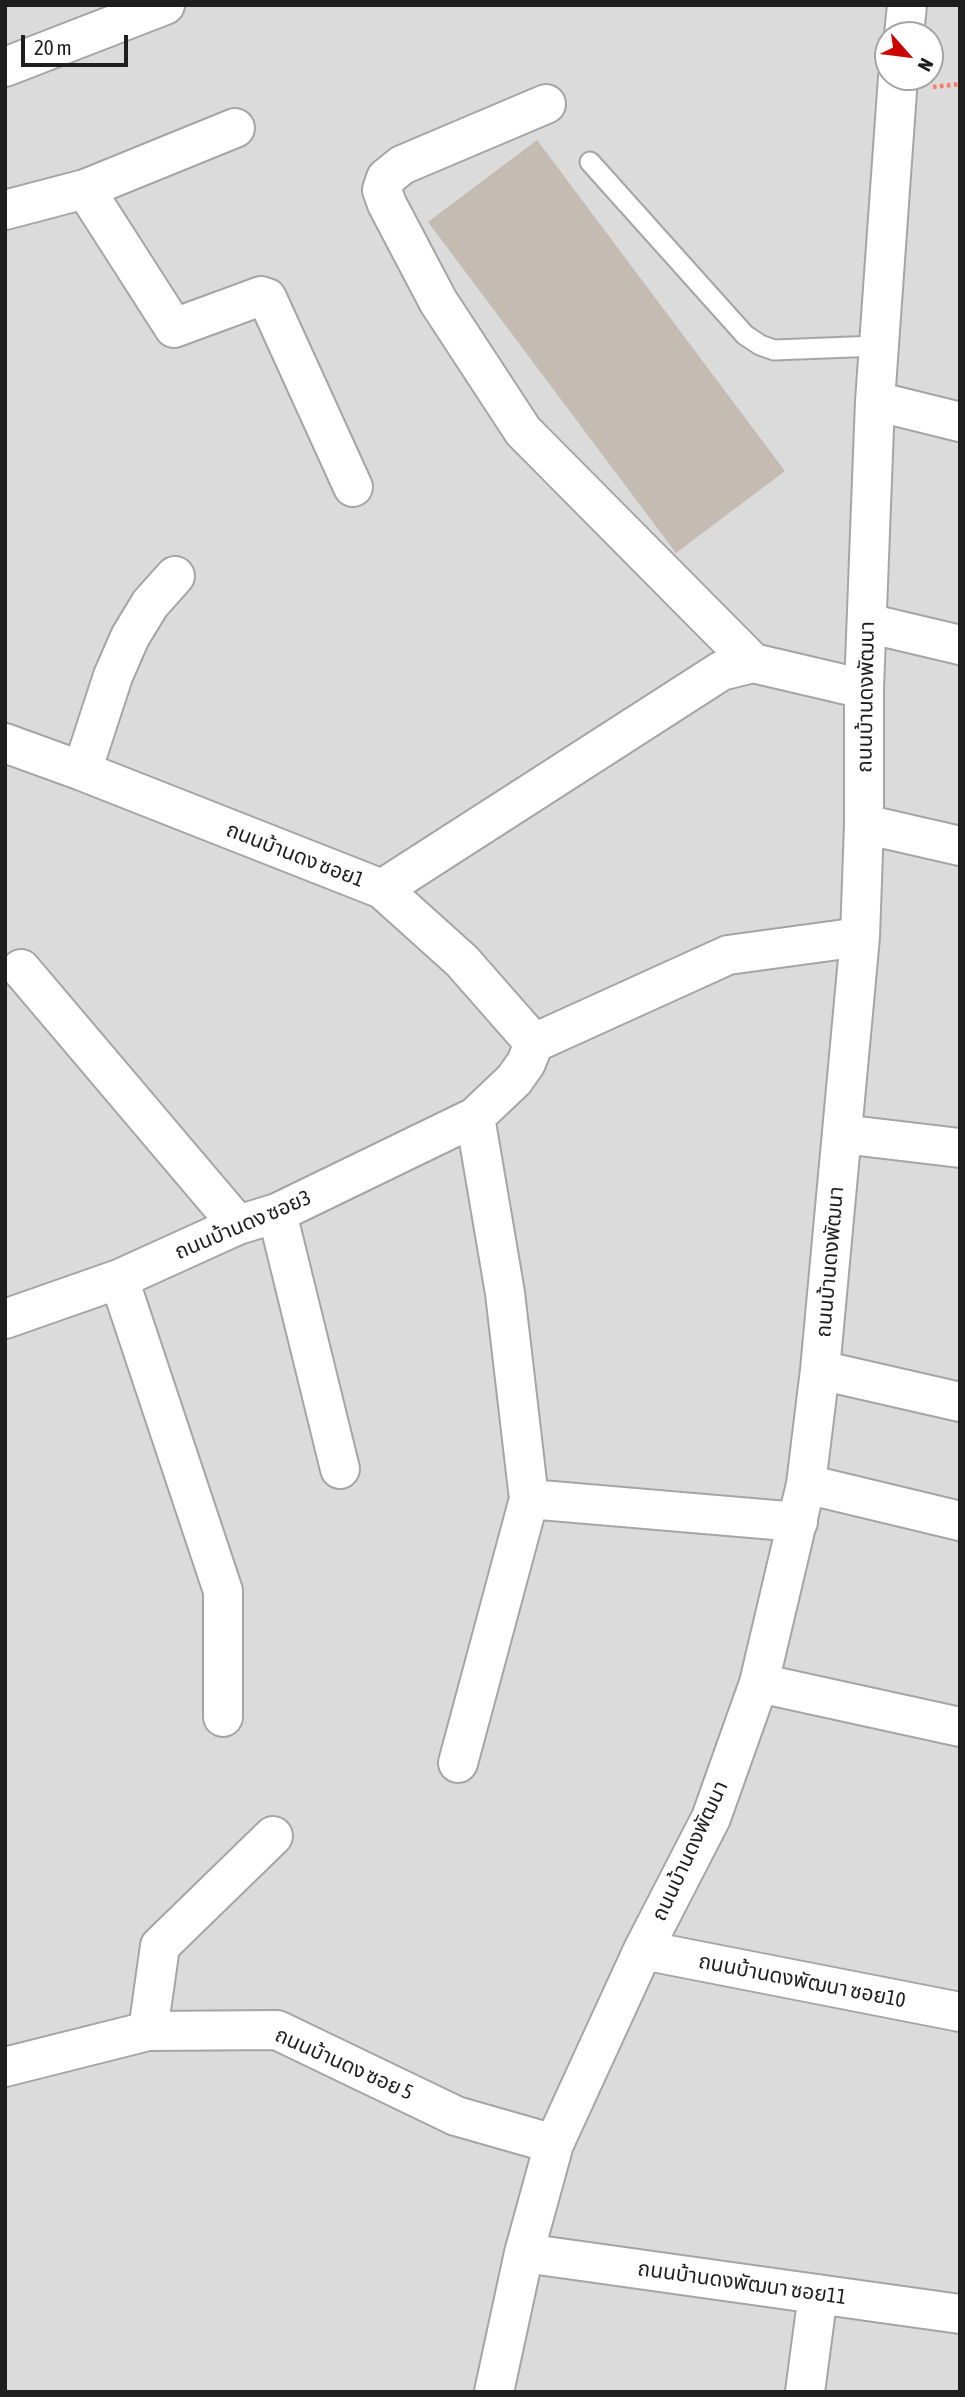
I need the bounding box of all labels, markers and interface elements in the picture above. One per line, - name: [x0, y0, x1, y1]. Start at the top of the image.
- scale bar: [24, 21, 131, 65]
- north arrow: [874, 21, 944, 91]
- text: 20 m: [34, 35, 72, 59]
- text: N: [913, 55, 938, 75]
- street label: ถนนบ้านดงพัฒนา: [852, 621, 880, 773]
- street label: ถนนบ้านดง ซอย1: [223, 817, 367, 893]
- street label: ถนนบ้านดง ซอย3: [171, 1185, 315, 1265]
- street label: ถนนบ้านดงพัฒนา: [811, 1185, 849, 1339]
- street label: ถนนบ้านดงพัฒนา: [647, 1777, 733, 1925]
- street label: ถนนบ้านดงพัฒนา ซอย10: [696, 1949, 908, 2013]
- street label: ถนนบ้านดง ซอย 5: [271, 2022, 417, 2106]
- street label: ถนนบ้านดงพัฒนา ซอย11: [636, 2256, 848, 2310]

